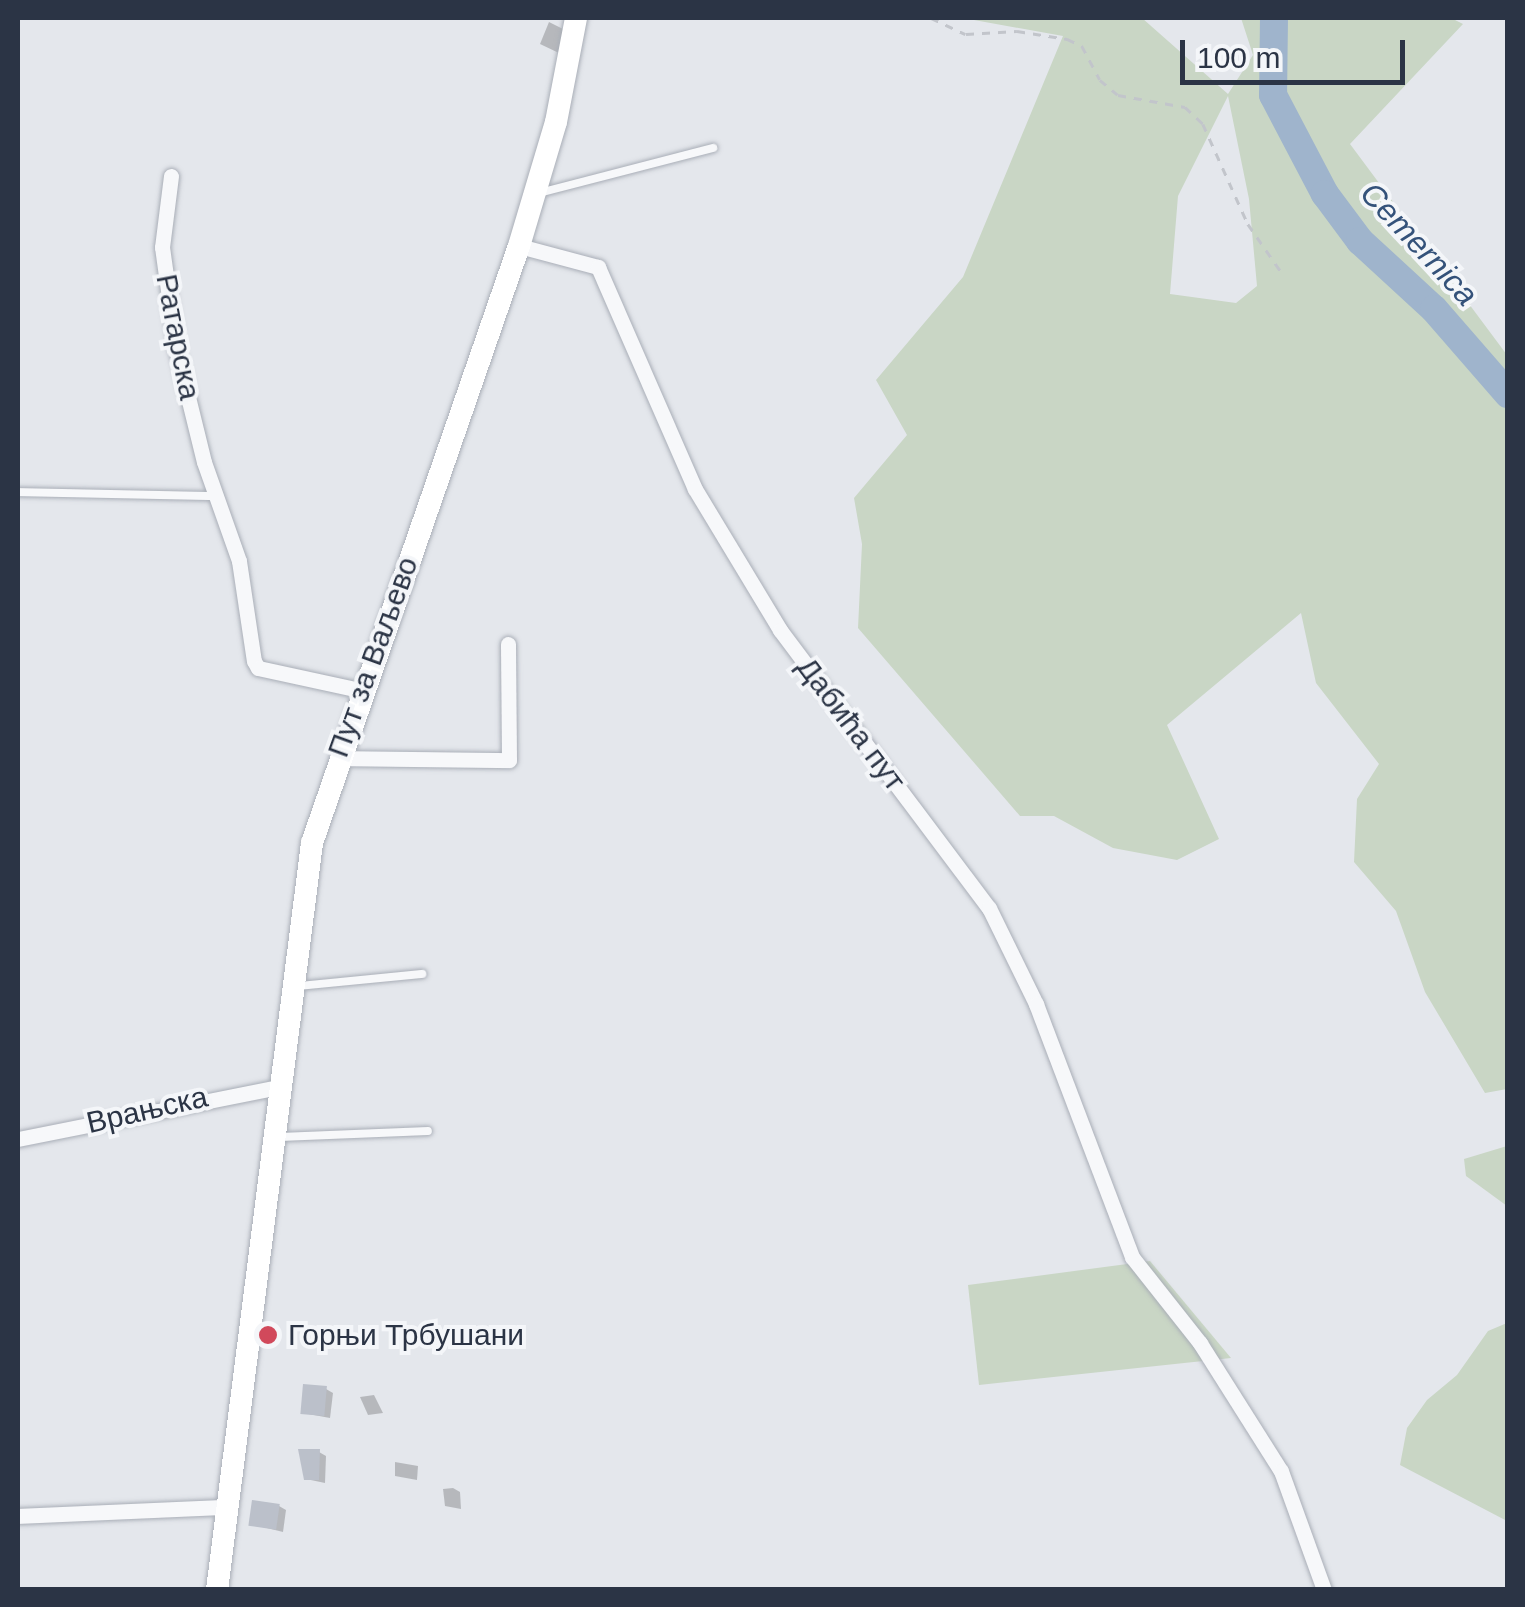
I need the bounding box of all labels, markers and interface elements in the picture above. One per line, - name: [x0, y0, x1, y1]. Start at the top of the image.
- scale bar: [1185, 20, 1410, 82]
- text: 100 m: [1197, 41, 1280, 74]
- water label: Cemernica: [1352, 174, 1486, 314]
- street label: Ратарска: [148, 271, 208, 403]
- street label: Пут за Ваљево: [320, 552, 426, 762]
- street label: Дабића пут: [789, 650, 913, 798]
- street label: Врањска: [83, 1079, 211, 1141]
- place label: Горњи Трбушани: [288, 1317, 524, 1353]
- marker: Горњи Трбушани: [257, 1324, 279, 1346]

